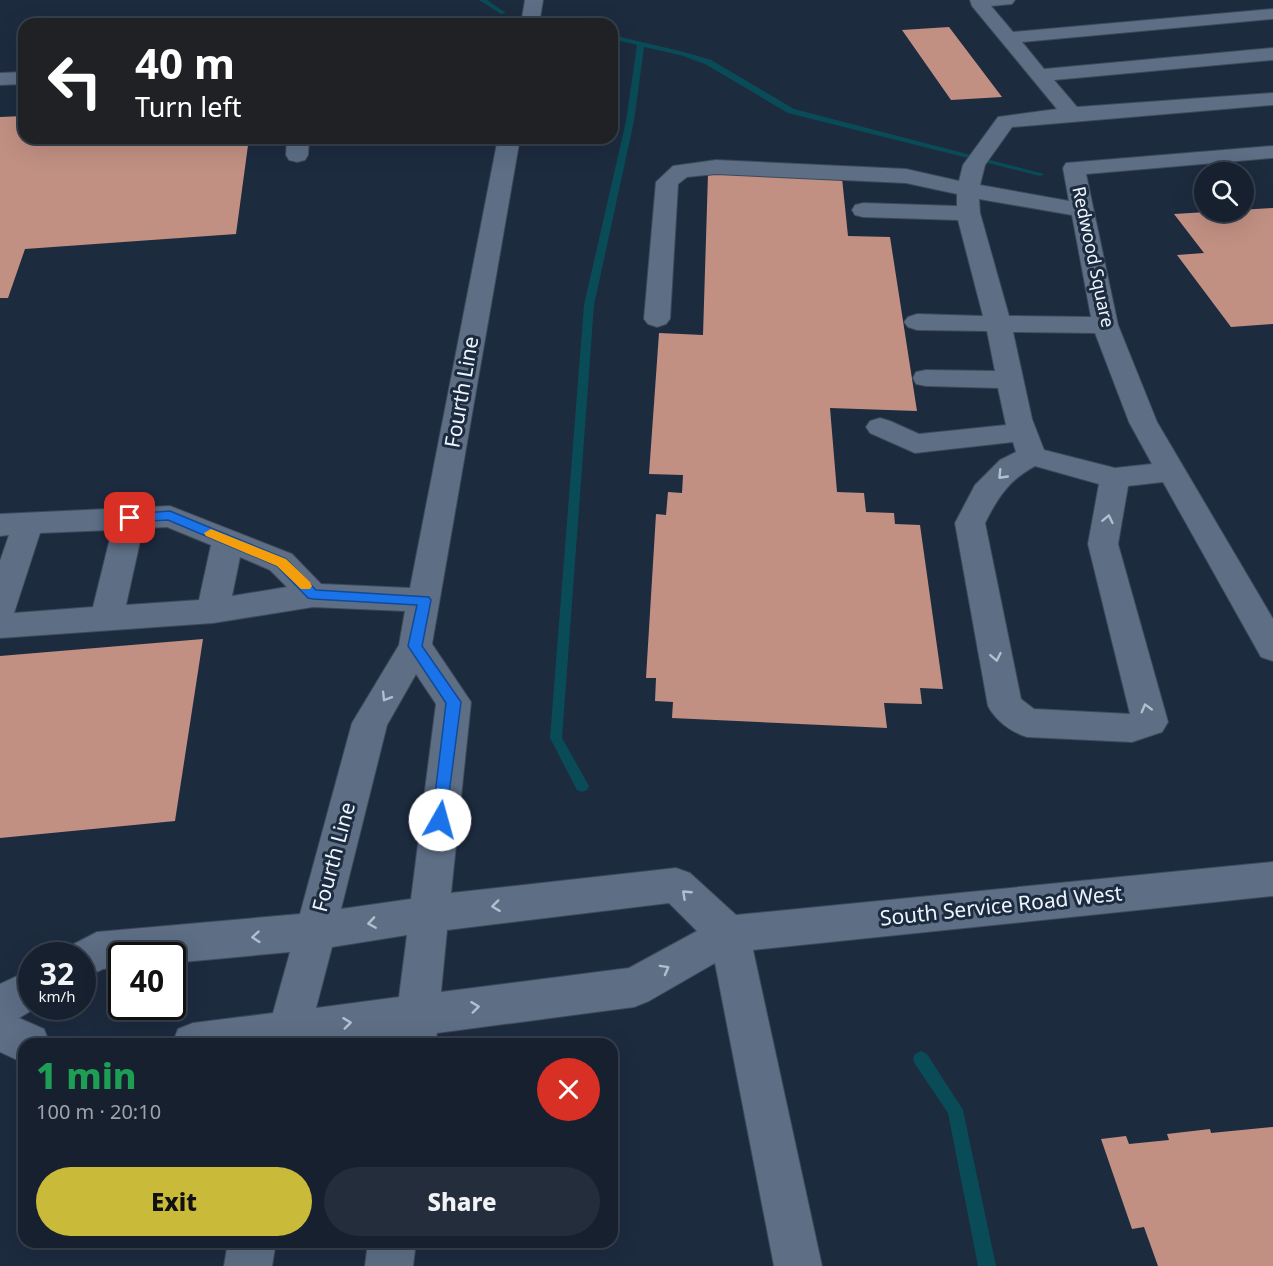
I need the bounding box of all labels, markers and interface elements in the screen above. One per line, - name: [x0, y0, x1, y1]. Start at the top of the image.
- text: 40 m: [135, 34, 235, 91]
- icon: left: [36, 42, 114, 120]
- text: Turn left: [135, 88, 241, 125]
- map controls: [1194, 162, 1254, 222]
- button: search: [1194, 162, 1254, 222]
- street label: Redwood Square: [1067, 184, 1121, 329]
- street label: Fourth Line: [437, 334, 485, 450]
- one-way arrow: [998, 468, 1009, 478]
- pin: [104, 492, 155, 543]
- icon: arrive: [113, 501, 146, 534]
- one-way arrow: [1101, 515, 1114, 525]
- one-way arrow: [989, 652, 1002, 662]
- one-way arrow: [381, 691, 393, 701]
- one-way arrow: [1141, 703, 1154, 713]
- position arrow: [408, 788, 472, 852]
- street label: Fourth Line: [305, 799, 361, 915]
- street label: South Service Road West: [878, 878, 1124, 932]
- one-way arrow: [682, 890, 693, 901]
- one-way arrow: [491, 899, 500, 912]
- one-way arrow: [367, 916, 376, 928]
- one-way arrow: [251, 930, 261, 943]
- speed limit sign: 40: [108, 942, 186, 1020]
- text: 32: [40, 953, 74, 994]
- one-way arrow: [659, 965, 669, 977]
- text: km/h: [39, 986, 75, 1006]
- one-way arrow: [471, 1001, 480, 1014]
- one-way arrow: [342, 1017, 351, 1030]
- text: 1 min: [36, 1051, 137, 1100]
- button: close: [537, 1058, 600, 1121]
- text: 100 m · 20:10: [36, 1098, 161, 1125]
- button: Exit: [36, 1167, 312, 1236]
- button: Share: [324, 1167, 600, 1236]

